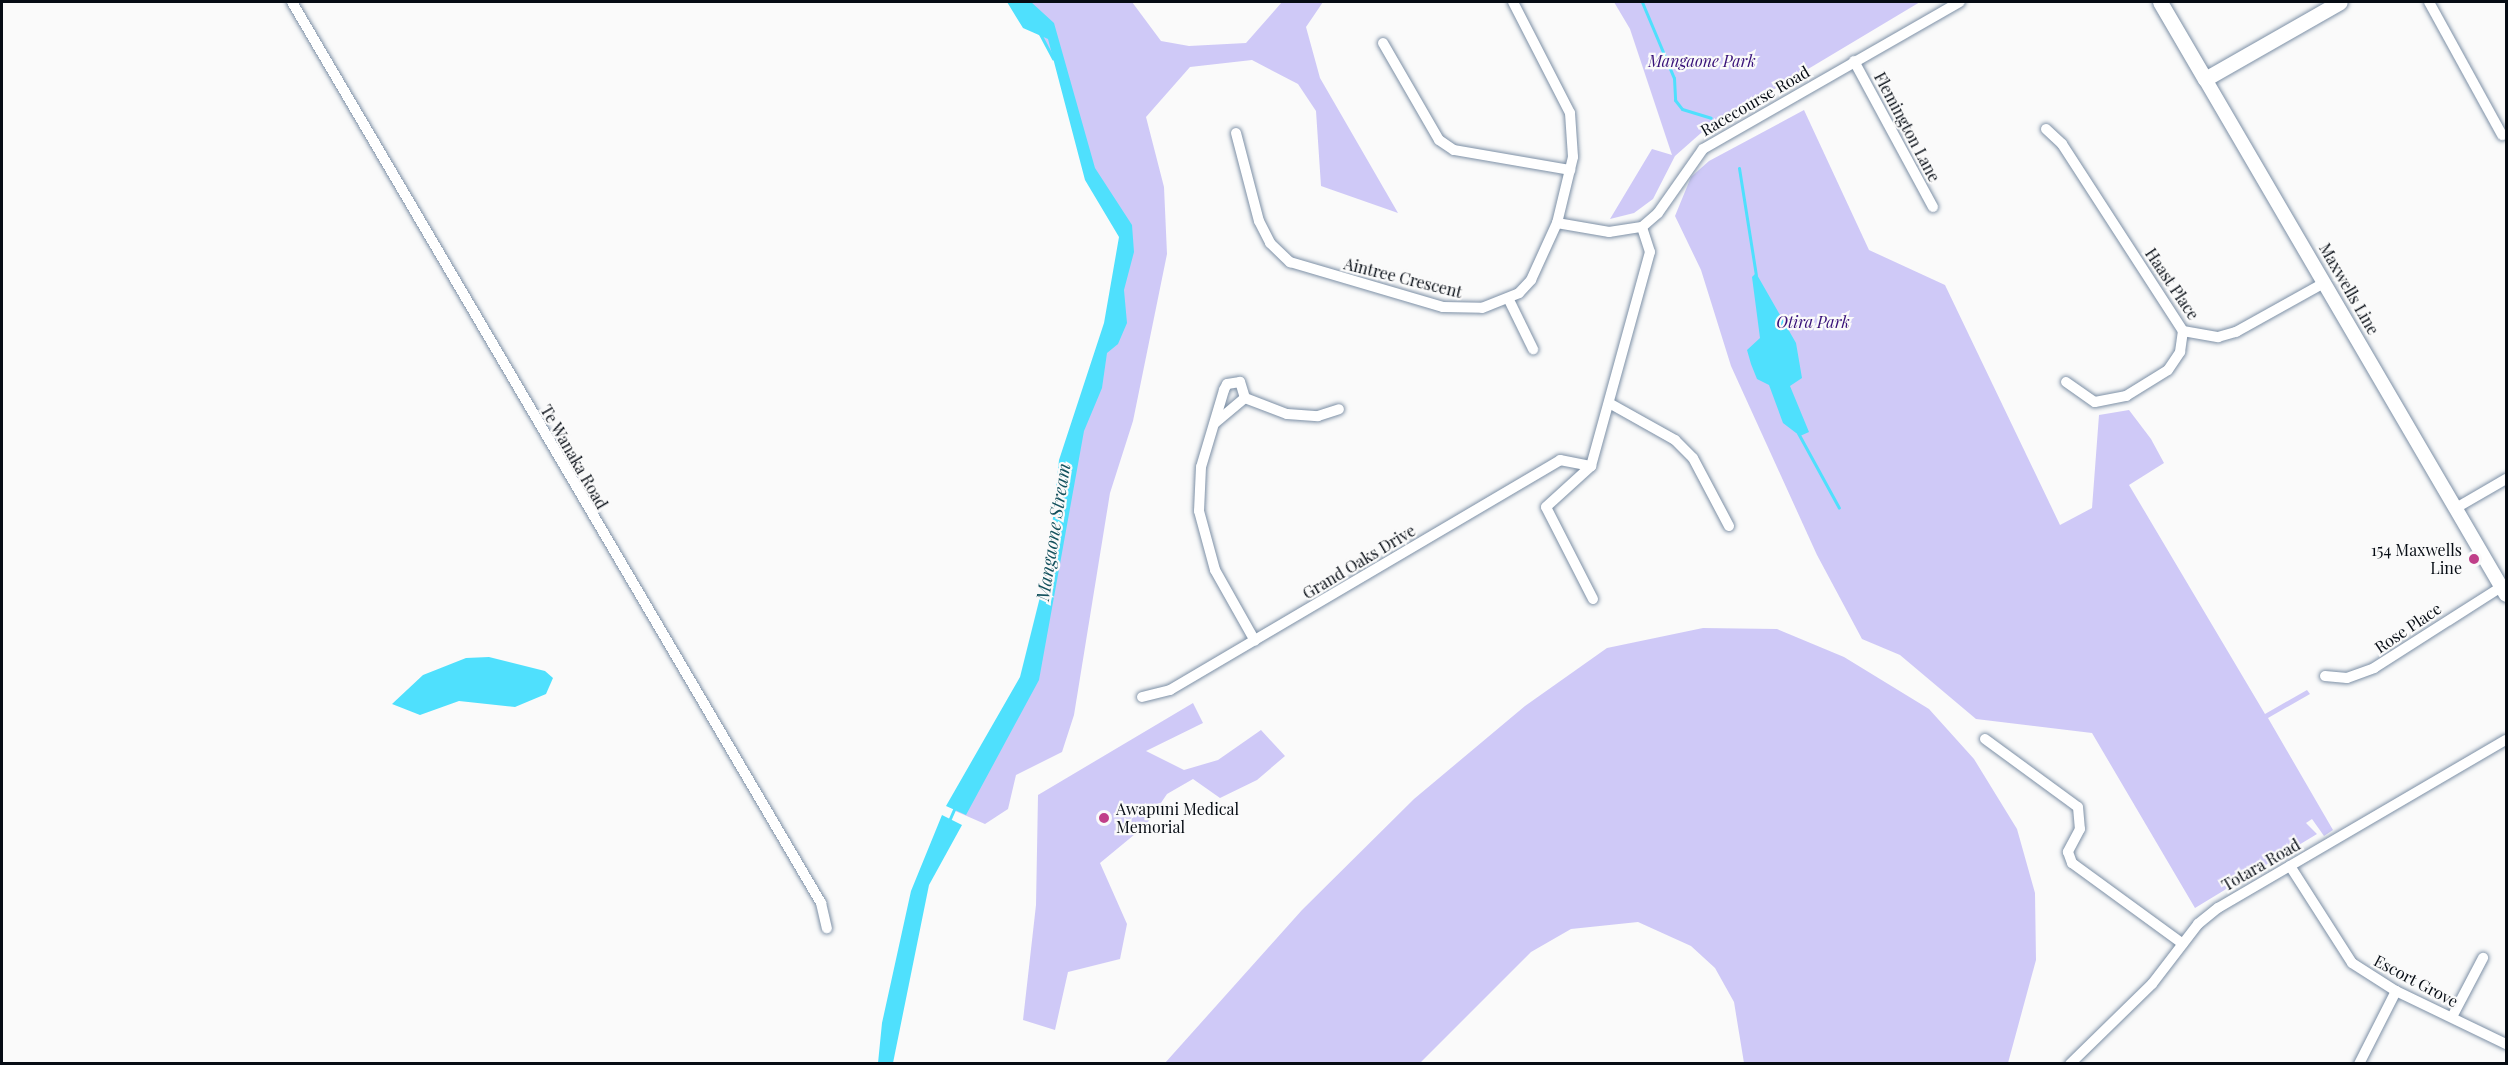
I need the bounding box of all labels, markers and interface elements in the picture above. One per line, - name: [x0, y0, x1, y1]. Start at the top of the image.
- park label: Mangaone Park: [1648, 51, 1756, 71]
- street label: Racecourse Road: [1697, 62, 1813, 140]
- street label: Flemington Lane: [1870, 69, 1944, 185]
- street label: Maxwells Line: [2315, 240, 2383, 338]
- street label: Haast Place: [2141, 244, 2203, 324]
- street label: Aintree Crescent: [1342, 254, 1464, 302]
- park label: Otira Park: [1776, 312, 1850, 332]
- street label: Te Wanaka Road: [536, 401, 612, 513]
- water label: Mangaone Stream: [1031, 462, 1075, 602]
- street label: Grand Oaks Drive: [1299, 521, 1419, 603]
- place label: 154 Maxwells Line: [2371, 540, 2462, 578]
- marker: 154 Maxwells Line: [2467, 552, 2481, 566]
- street label: Rose Place: [2371, 599, 2445, 657]
- place label: Awapuni Medical Memorial: [1116, 799, 1239, 837]
- marker: Awapuni Medical Memorial: [1097, 811, 1111, 825]
- street label: Totara Road: [2218, 835, 2304, 895]
- street label: Escort Grove: [2371, 951, 2461, 1011]

